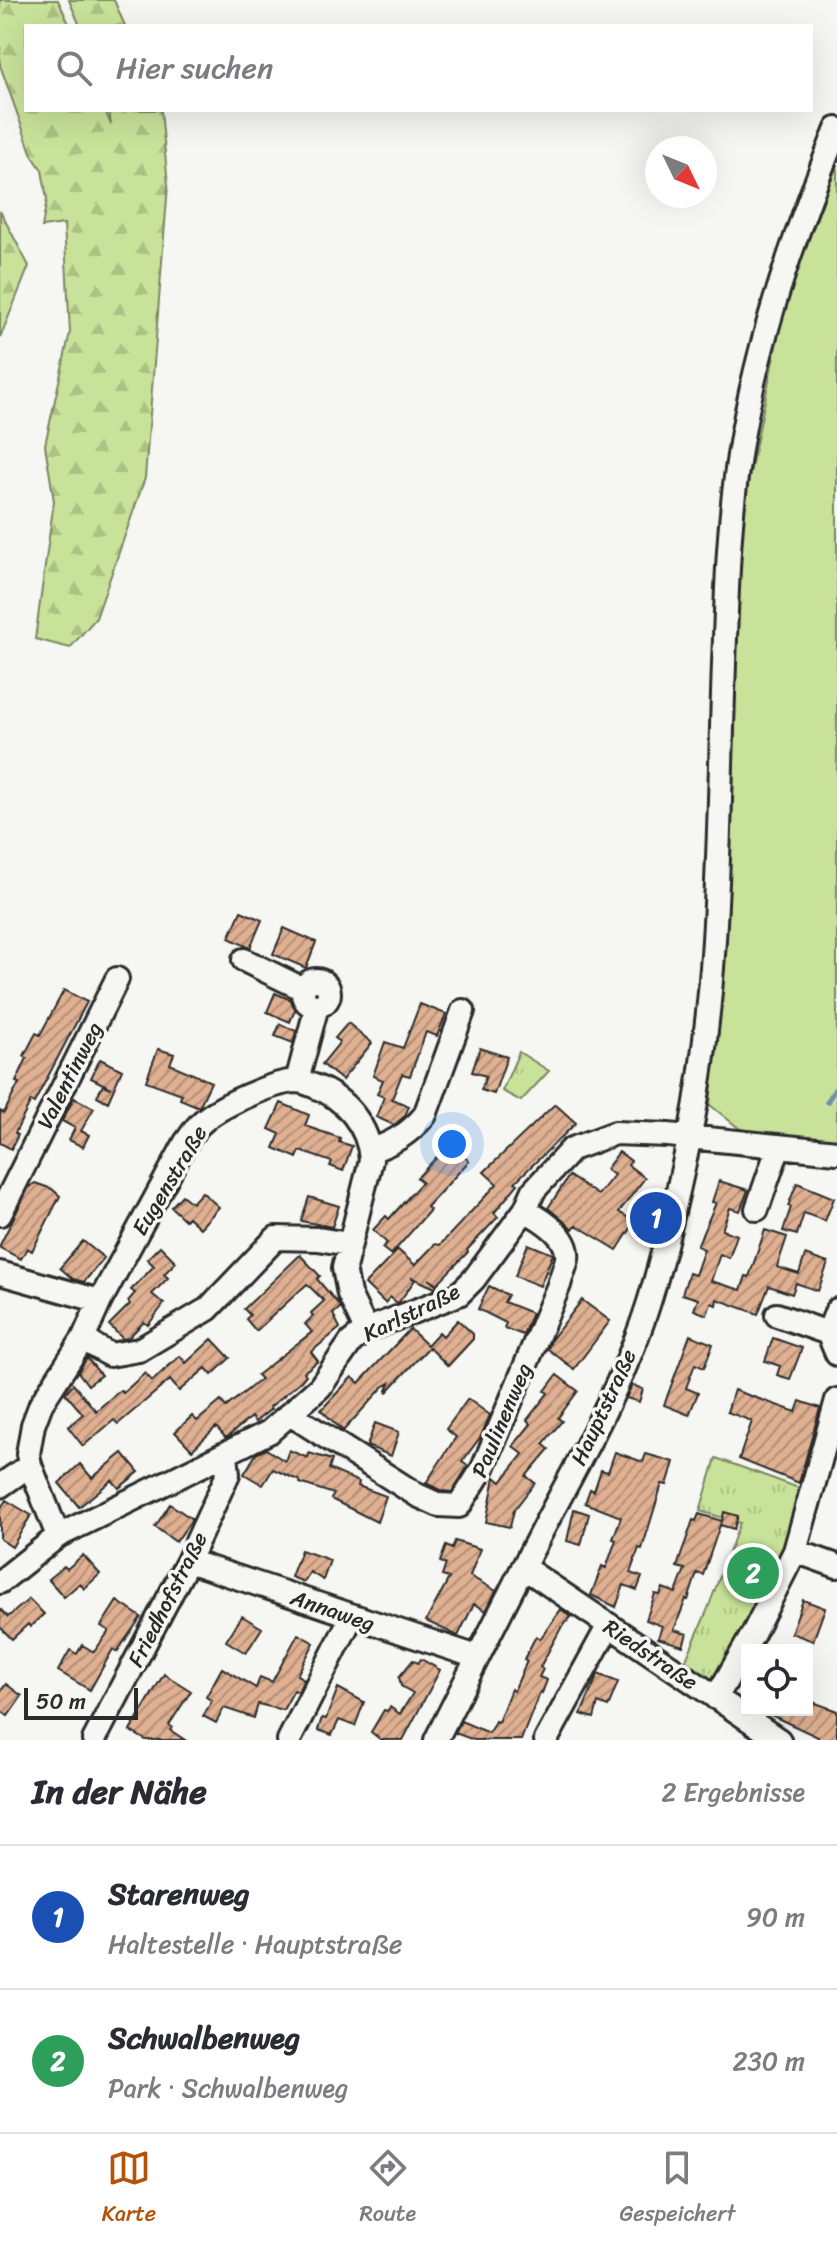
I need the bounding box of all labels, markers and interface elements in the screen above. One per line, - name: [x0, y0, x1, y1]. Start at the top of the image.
- search box: [24, 24, 813, 112]
- text: Hier suchen: [116, 41, 273, 95]
- icon: search: [52, 46, 96, 90]
- north arrow: [645, 136, 717, 208]
- street label: Valentinweg: [26, 1015, 113, 1136]
- street label: Eugenstraße: [121, 1117, 218, 1243]
- your location: [432, 1124, 472, 1164]
- pin: 1: [630, 1188, 682, 1248]
- street label: Karlstraße: [356, 1272, 467, 1353]
- street label: Hauptstraße: [559, 1342, 648, 1472]
- street label: Paulinenweg: [460, 1357, 543, 1484]
- street label: Friedhofstraße: [117, 1525, 218, 1674]
- pin: 2: [727, 1543, 779, 1603]
- street label: Annaweg: [285, 1578, 380, 1643]
- street label: Riedstraße: [595, 1608, 706, 1701]
- map controls: [741, 1644, 813, 1716]
- button: locate: [741, 1644, 813, 1716]
- text: 50 m: [36, 1682, 86, 1721]
- scale bar: [24, 1684, 138, 1720]
- text: In der Nähe: [32, 1762, 207, 1822]
- text: 2 Ergebnisse: [661, 1769, 805, 1815]
- text: Starenweg: [108, 1867, 249, 1921]
- text: 1: [52, 1894, 64, 1940]
- text: 90 m: [746, 1894, 805, 1940]
- text: Haltestelle · Hauptstraße: [108, 1921, 402, 1967]
- text: Schwalbenweg: [108, 2011, 300, 2065]
- text: 2: [50, 2038, 66, 2084]
- text: 230 m: [733, 2038, 805, 2084]
- text: Park · Schwalbenweg: [108, 2065, 348, 2111]
- tab: Karte: [102, 2146, 156, 2233]
- tab: Route: [359, 2146, 416, 2233]
- tab: Gespeichert: [619, 2146, 735, 2233]

